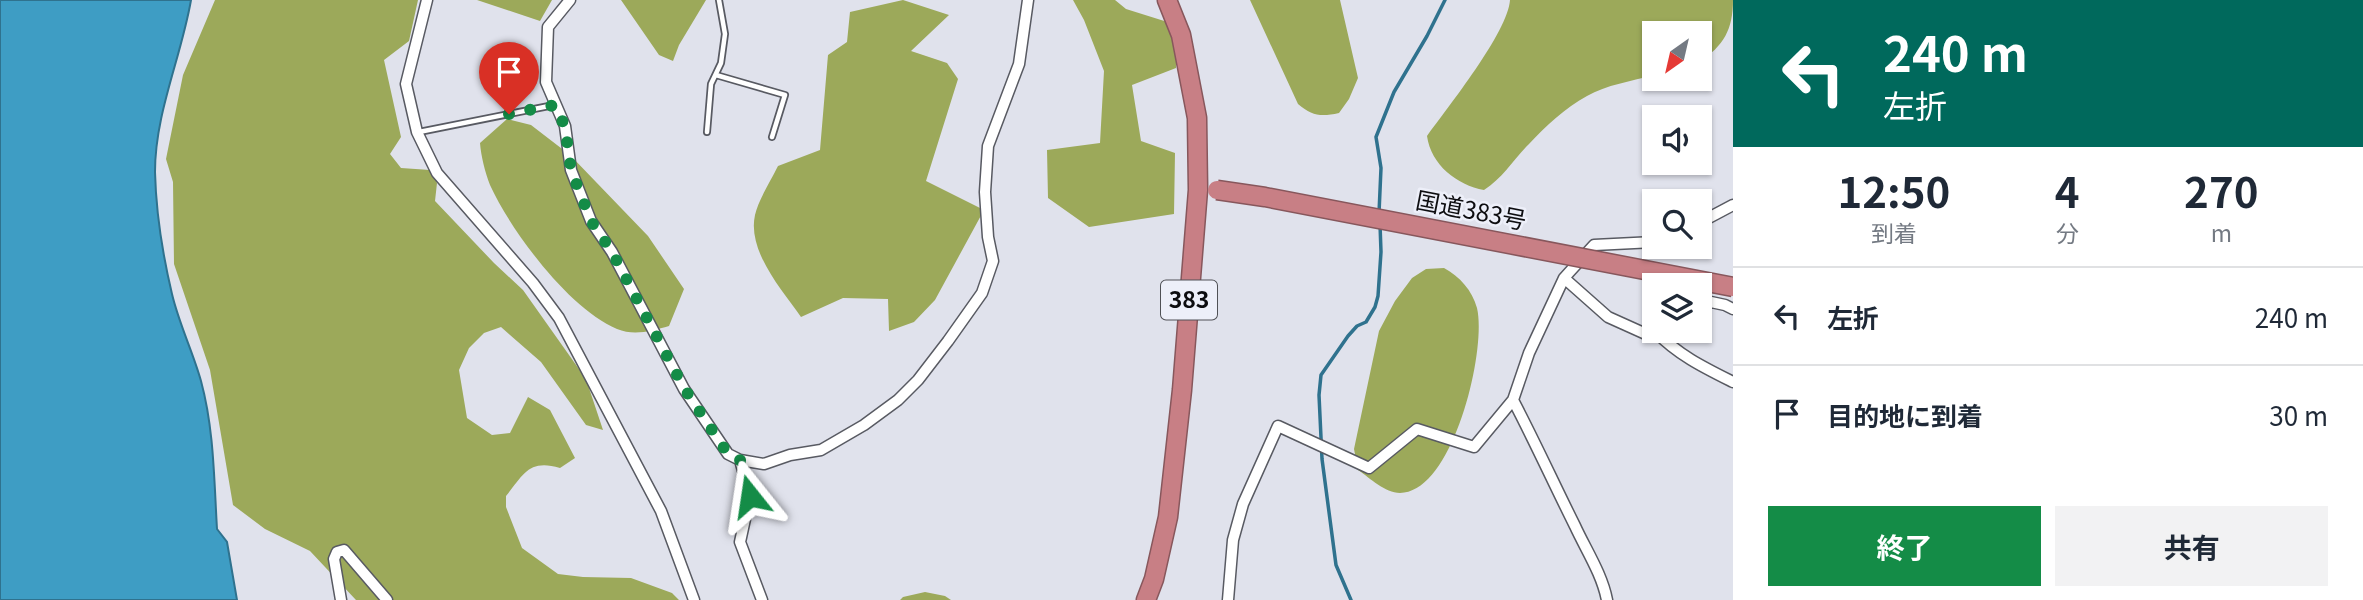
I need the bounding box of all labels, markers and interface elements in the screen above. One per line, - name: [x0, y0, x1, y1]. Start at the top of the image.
- text: 240 m: [1883, 15, 2028, 86]
- north arrow: [1642, 21, 1712, 91]
- map controls: [1642, 21, 1712, 343]
- icon: left: [1768, 28, 1859, 119]
- pin: [479, 42, 539, 114]
- icon: arrive: [490, 53, 528, 91]
- text: 左折: [1883, 81, 1947, 127]
- button: sound: [1642, 105, 1712, 175]
- text: 12:50: [1838, 159, 1950, 220]
- text: 4: [2055, 159, 2080, 220]
- text: 270: [2184, 159, 2258, 220]
- street label: 国道383号: [1413, 181, 1530, 236]
- button: search: [1642, 189, 1712, 259]
- text: 到着: [1871, 215, 1917, 249]
- text: 分: [2056, 215, 2079, 249]
- text: m: [2211, 215, 2232, 249]
- button: layers: [1642, 273, 1712, 343]
- road number: 383: [1161, 280, 1217, 320]
- icon: left: [1768, 297, 1806, 335]
- text: 左折: [1827, 298, 1879, 335]
- text: 240 m: [2255, 298, 2328, 335]
- icon: arrive: [1768, 395, 1806, 433]
- text: 目的地に到着: [1827, 396, 1983, 433]
- text: 30 m: [2269, 396, 2328, 433]
- position arrow: [713, 459, 787, 533]
- button: 終了: [1768, 506, 2041, 586]
- button: 共有: [2055, 506, 2328, 586]

